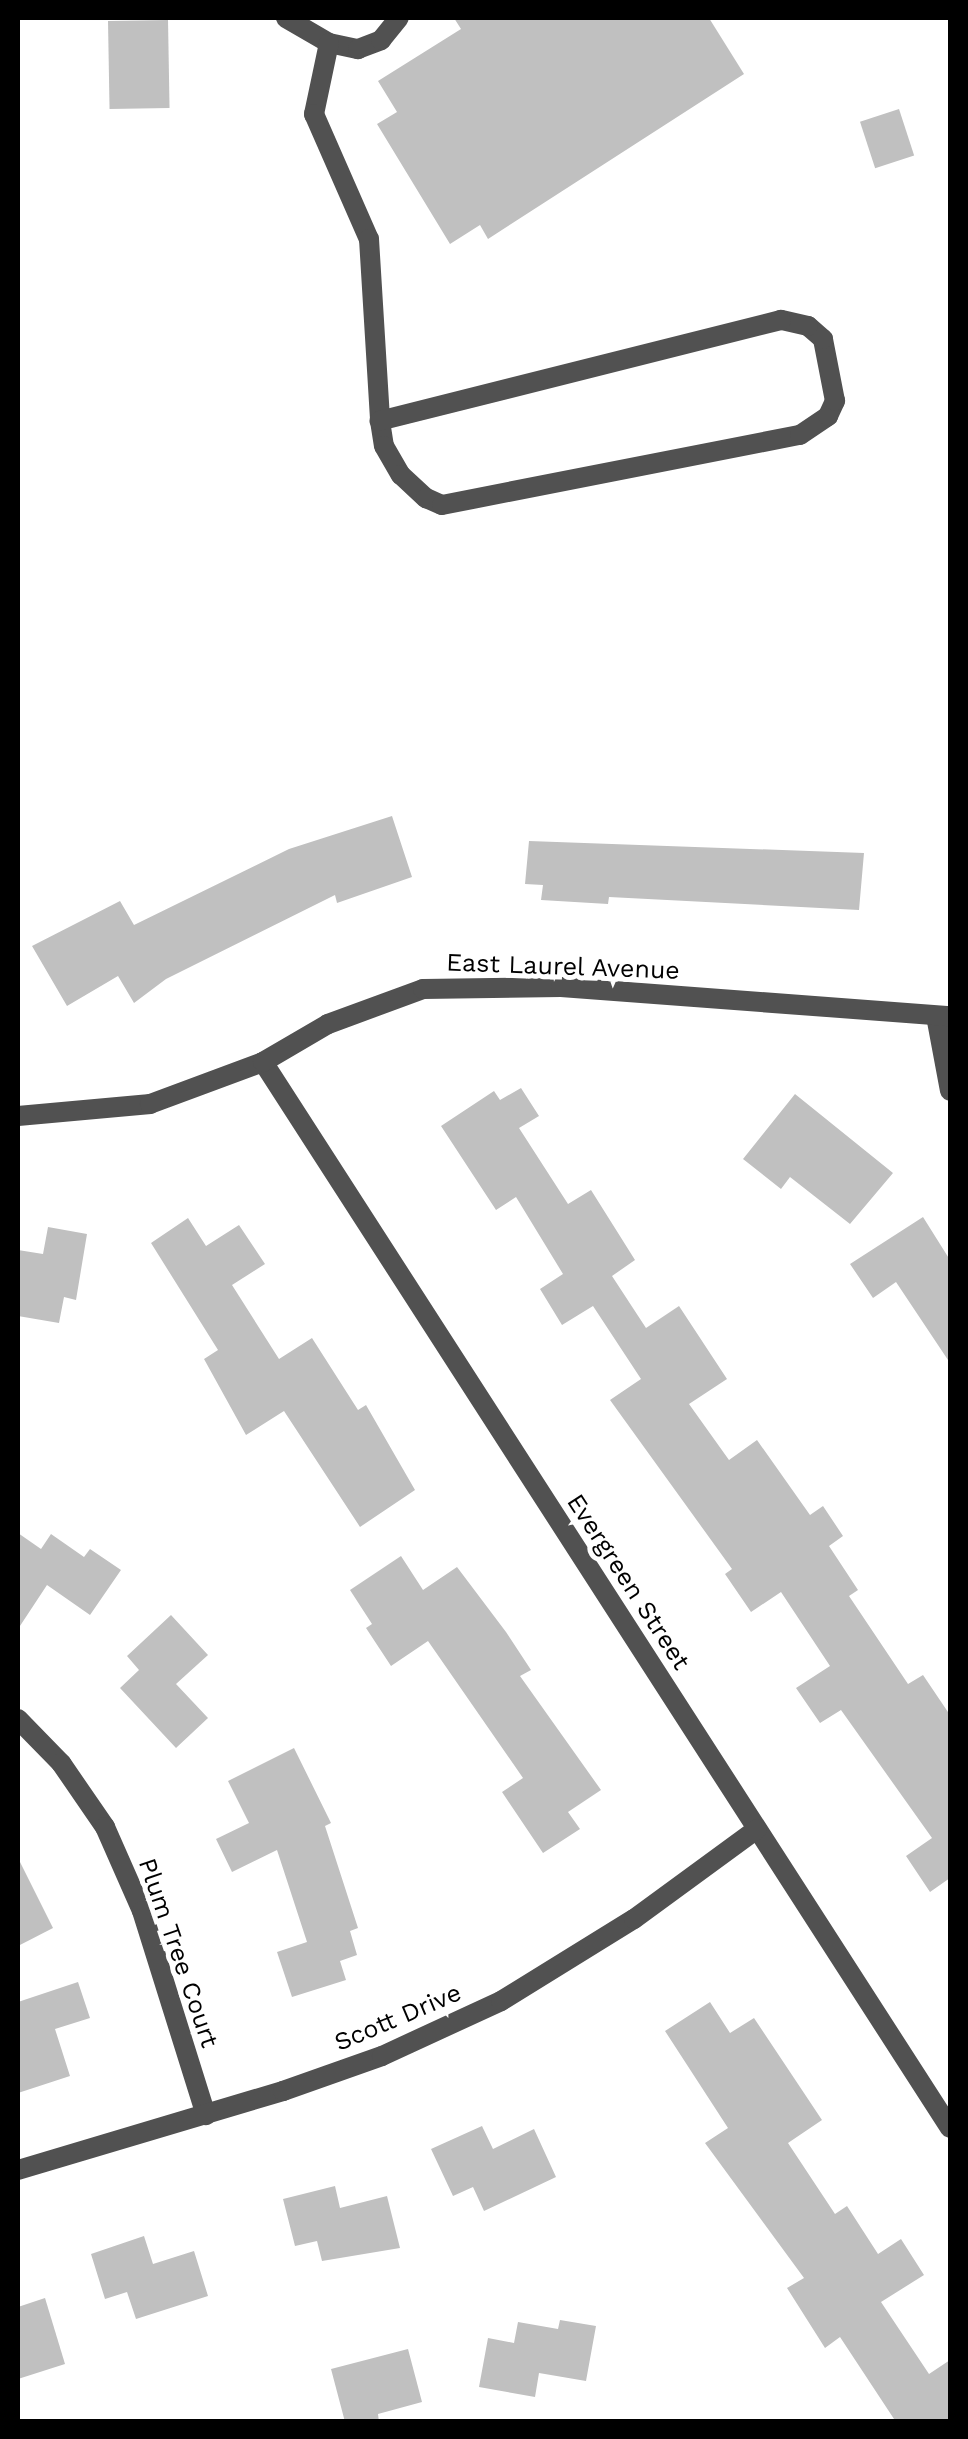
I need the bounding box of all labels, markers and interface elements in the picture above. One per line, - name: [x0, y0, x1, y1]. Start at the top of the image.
- street label: East Laurel Avenue: [445, 948, 681, 986]
- street label: Evergreen Street: [560, 1489, 696, 1675]
- street label: Plum Tree Court: [131, 1854, 225, 2052]
- street label: Scott Drive: [330, 1978, 466, 2058]

